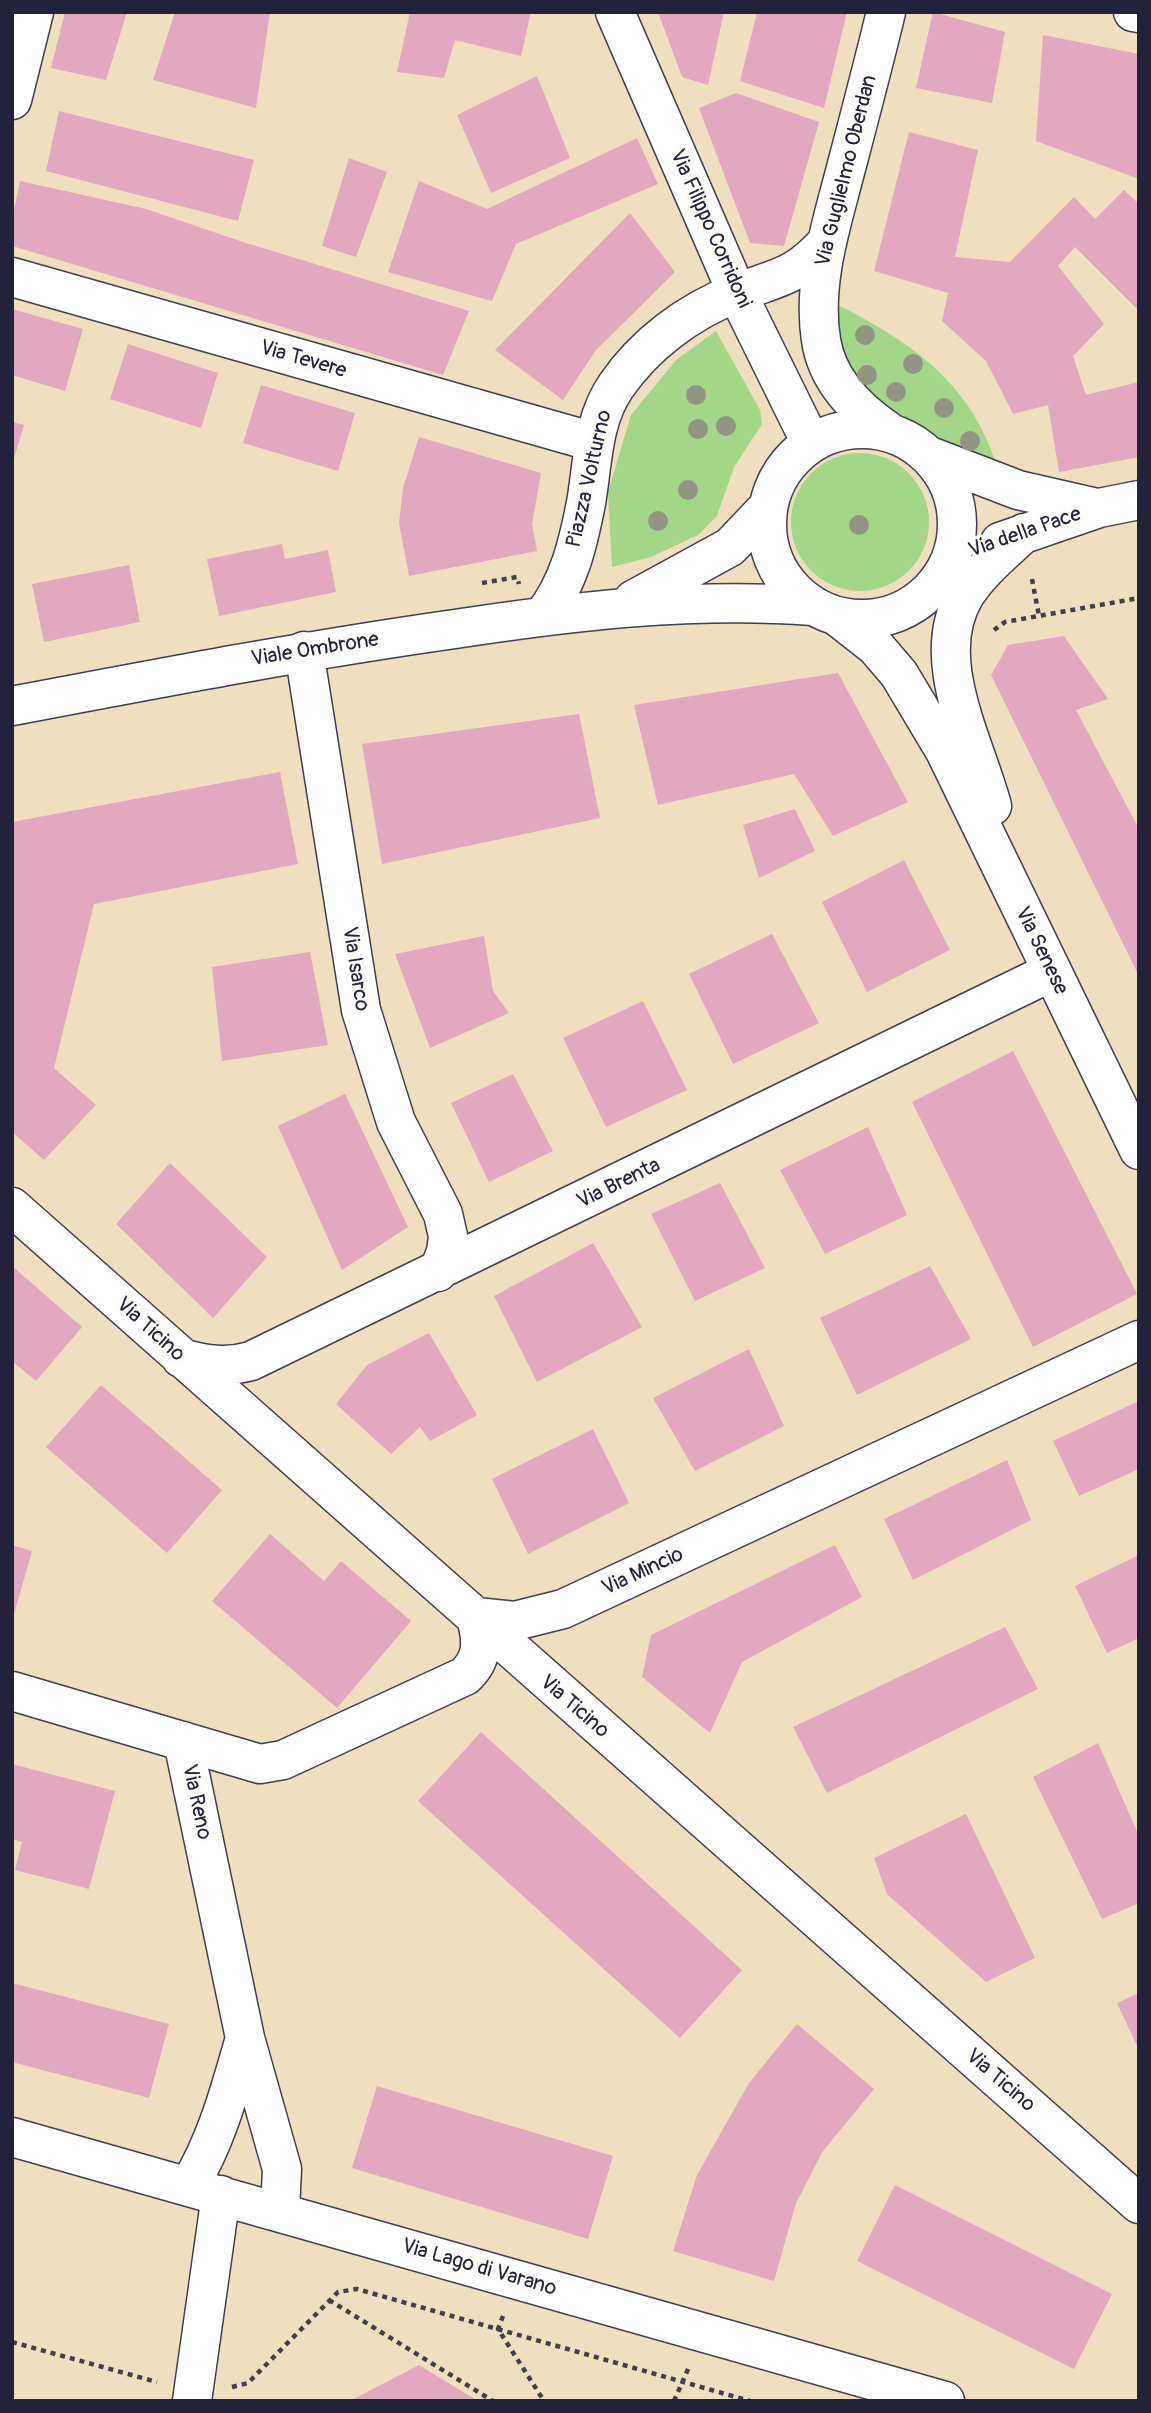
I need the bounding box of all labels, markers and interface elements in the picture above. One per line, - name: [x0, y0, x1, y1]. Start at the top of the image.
- street label: Via Guglielmo Oberdan: [811, 73, 883, 269]
- street label: Via Filippo Corridoni: [664, 146, 756, 312]
- street label: Via Tevere: [257, 336, 349, 384]
- street label: Piazza Volturno: [562, 408, 618, 550]
- street label: Via della Pace: [965, 502, 1085, 564]
- street label: Viale Ombrone: [249, 627, 381, 673]
- street label: Via Senese: [1009, 903, 1073, 999]
- street label: Via Isarco: [336, 925, 374, 1013]
- street label: Via Brenta: [573, 1153, 665, 1215]
- street label: Via Ticino: [110, 1293, 190, 1367]
- street label: Via Mincio: [598, 1542, 688, 1602]
- street label: Via Ticino: [534, 1670, 614, 1744]
- street label: Via Reno: [176, 1762, 216, 1842]
- street label: Via Ticino: [960, 2044, 1040, 2118]
- street label: Via Lago di Varano: [399, 2234, 559, 2302]

